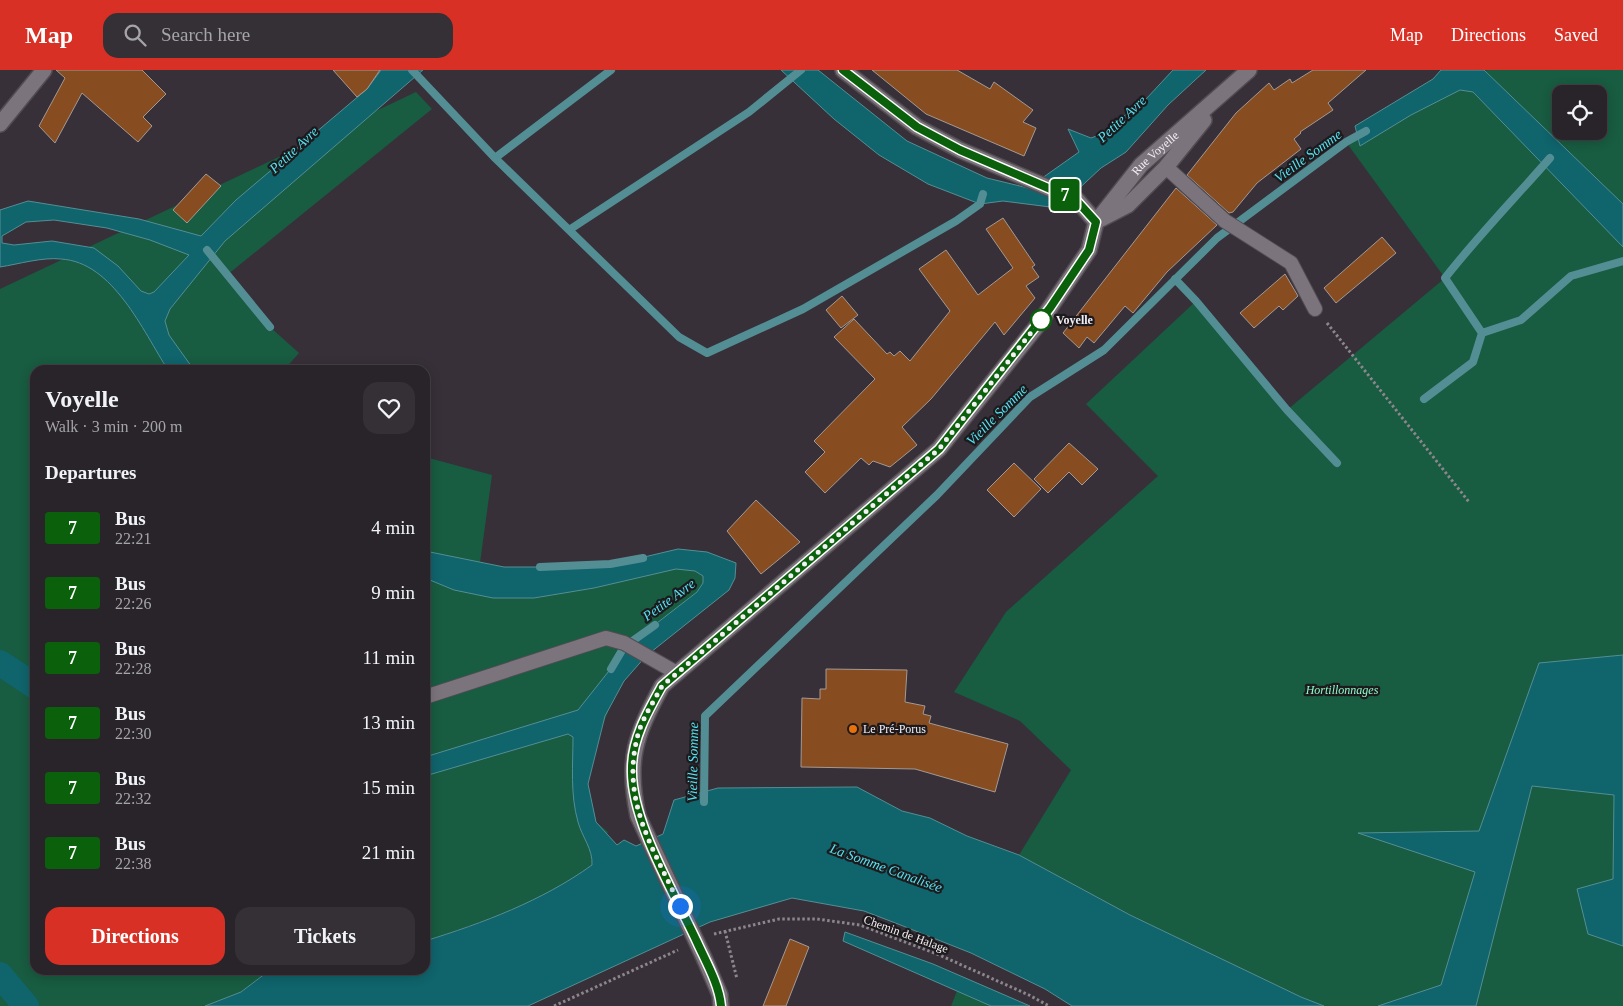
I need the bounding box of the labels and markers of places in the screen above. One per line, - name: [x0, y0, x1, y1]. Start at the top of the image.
- marker: Voyelle: [1030, 309, 1052, 331]
- place label: Voyelle: [1056, 313, 1094, 327]
- place label: Le Pré-Porus: [863, 722, 926, 736]
- marker: Le Pré-Porus: [847, 723, 859, 735]

